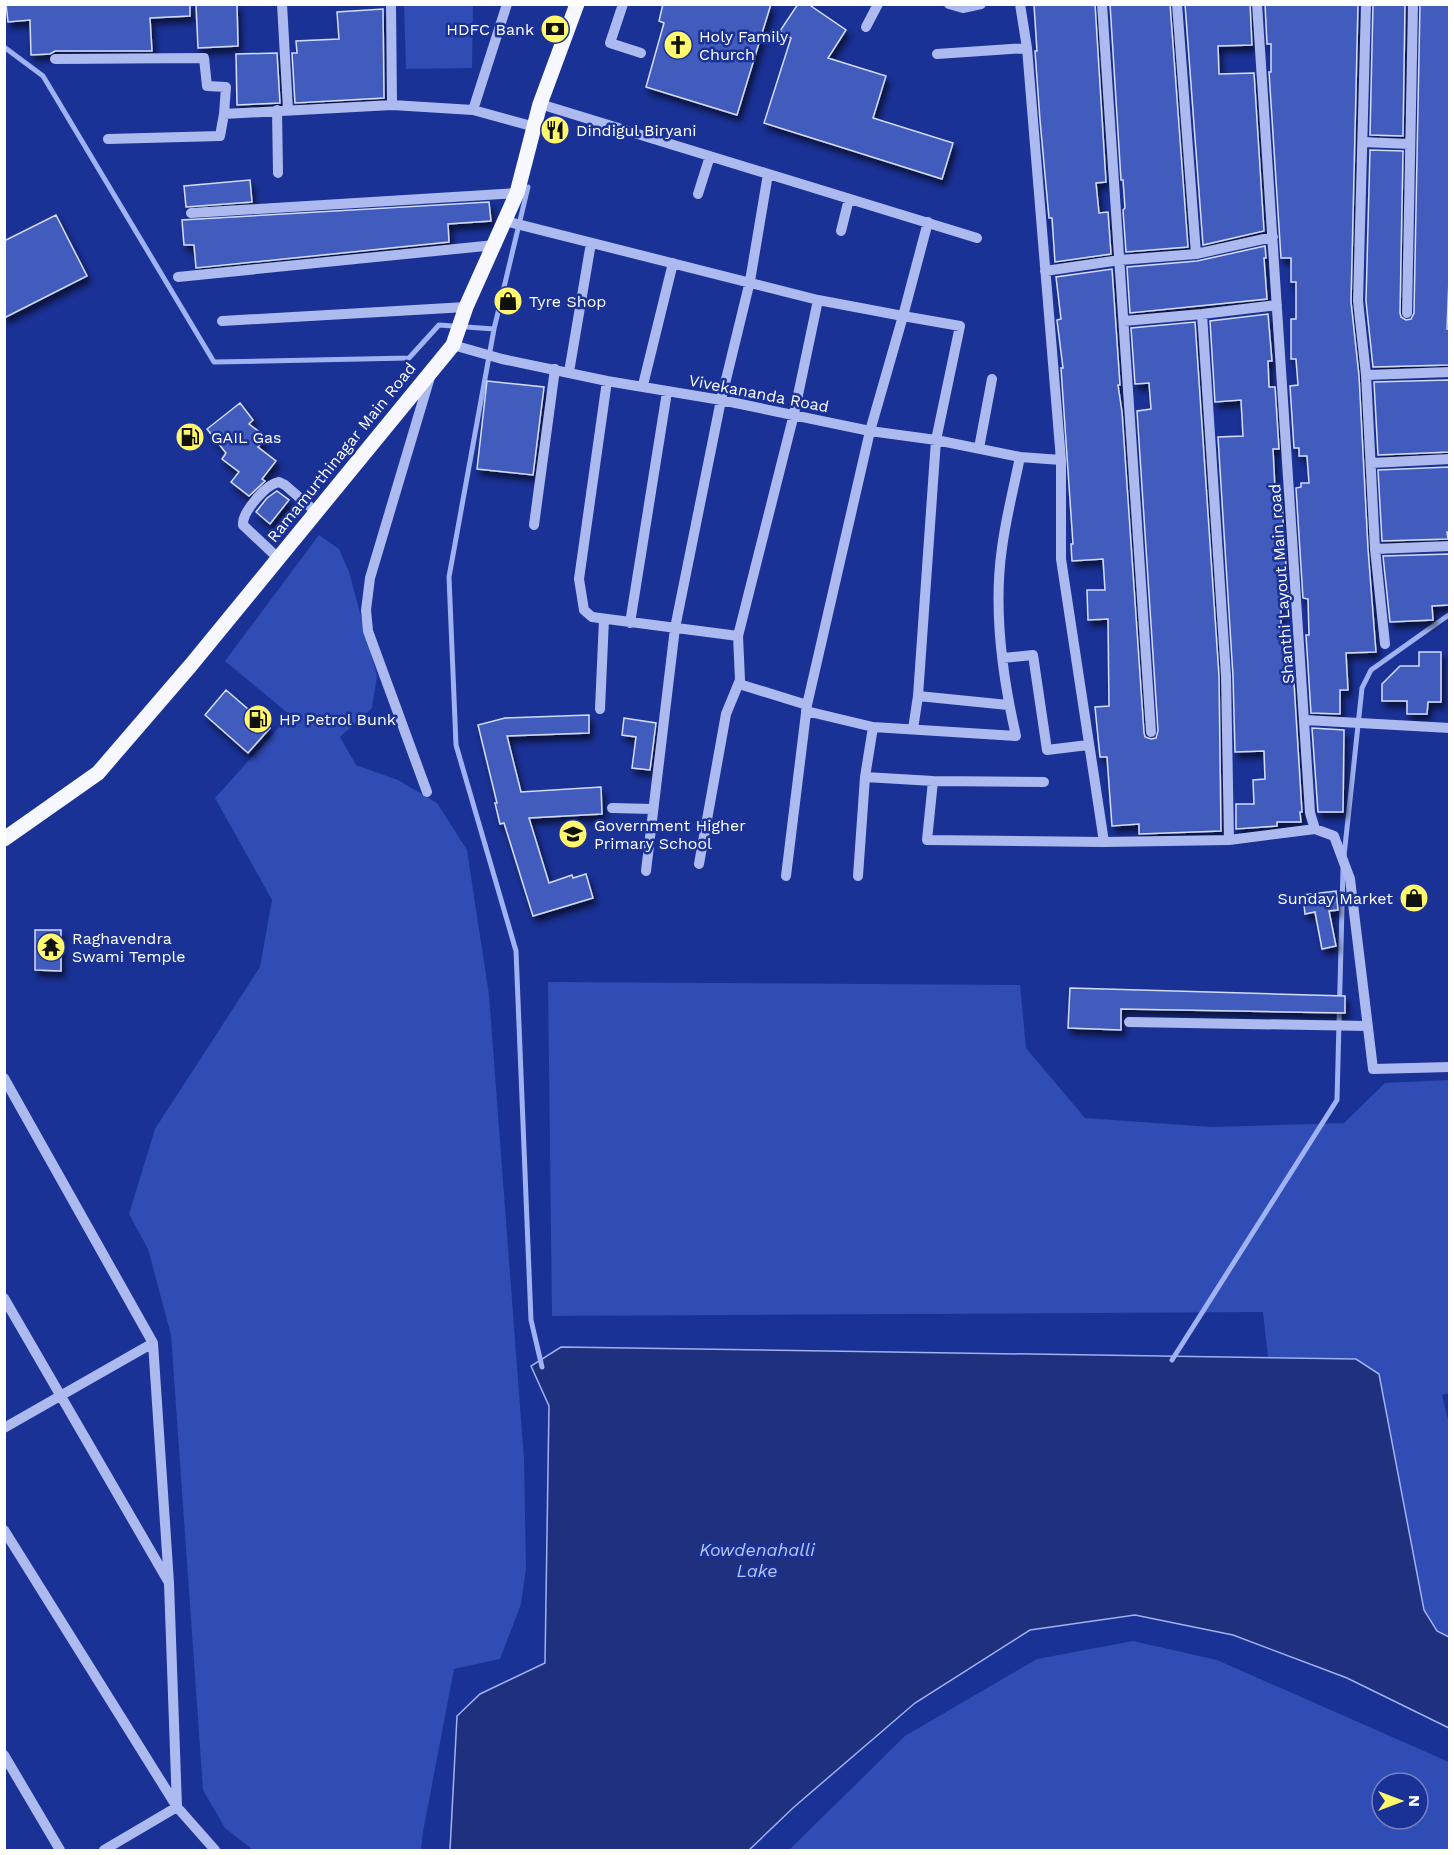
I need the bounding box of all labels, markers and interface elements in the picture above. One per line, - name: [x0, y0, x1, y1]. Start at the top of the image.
- bank icon: HDFC Bank: [539, 13, 571, 45]
- place label: HDFC Bank: [446, 20, 534, 39]
- place label: Holy Family Church: [699, 27, 789, 64]
- church icon: Holy Family Church: [662, 29, 694, 61]
- restaurant icon: Dindigul Biryani: [539, 114, 571, 146]
- place label: Dindigul Biryani: [576, 121, 697, 140]
- shop icon: Tyre Shop: [492, 285, 524, 317]
- place label: Tyre Shop: [529, 292, 606, 311]
- street label: Ramamurthinagar Main Road: [263, 359, 420, 546]
- street label: Vivekananda Road: [687, 371, 831, 416]
- fuel station icon: GAIL Gas: [174, 421, 206, 453]
- place label: GAIL Gas: [211, 428, 282, 447]
- street label: Shanthi Layout Main road: [1265, 483, 1298, 685]
- fuel station icon: HP Petrol Bunk: [242, 703, 274, 735]
- place label: HP Petrol Bunk: [279, 710, 396, 729]
- place label: Government Higher Primary School: [594, 816, 746, 853]
- school or university icon: Government Higher Primary School: [557, 818, 589, 850]
- shop icon: Sunday Market: [1398, 882, 1430, 914]
- place label: Sunday Market: [1277, 889, 1393, 908]
- place label: Raghavendra Swami Temple: [72, 929, 186, 966]
- temple icon: Raghavendra Swami Temple: [35, 931, 67, 963]
- water label: Kowdenahalli Lake: [699, 1539, 816, 1581]
- north arrow: [1370, 1771, 1430, 1831]
- text: N: [1405, 1795, 1424, 1807]

